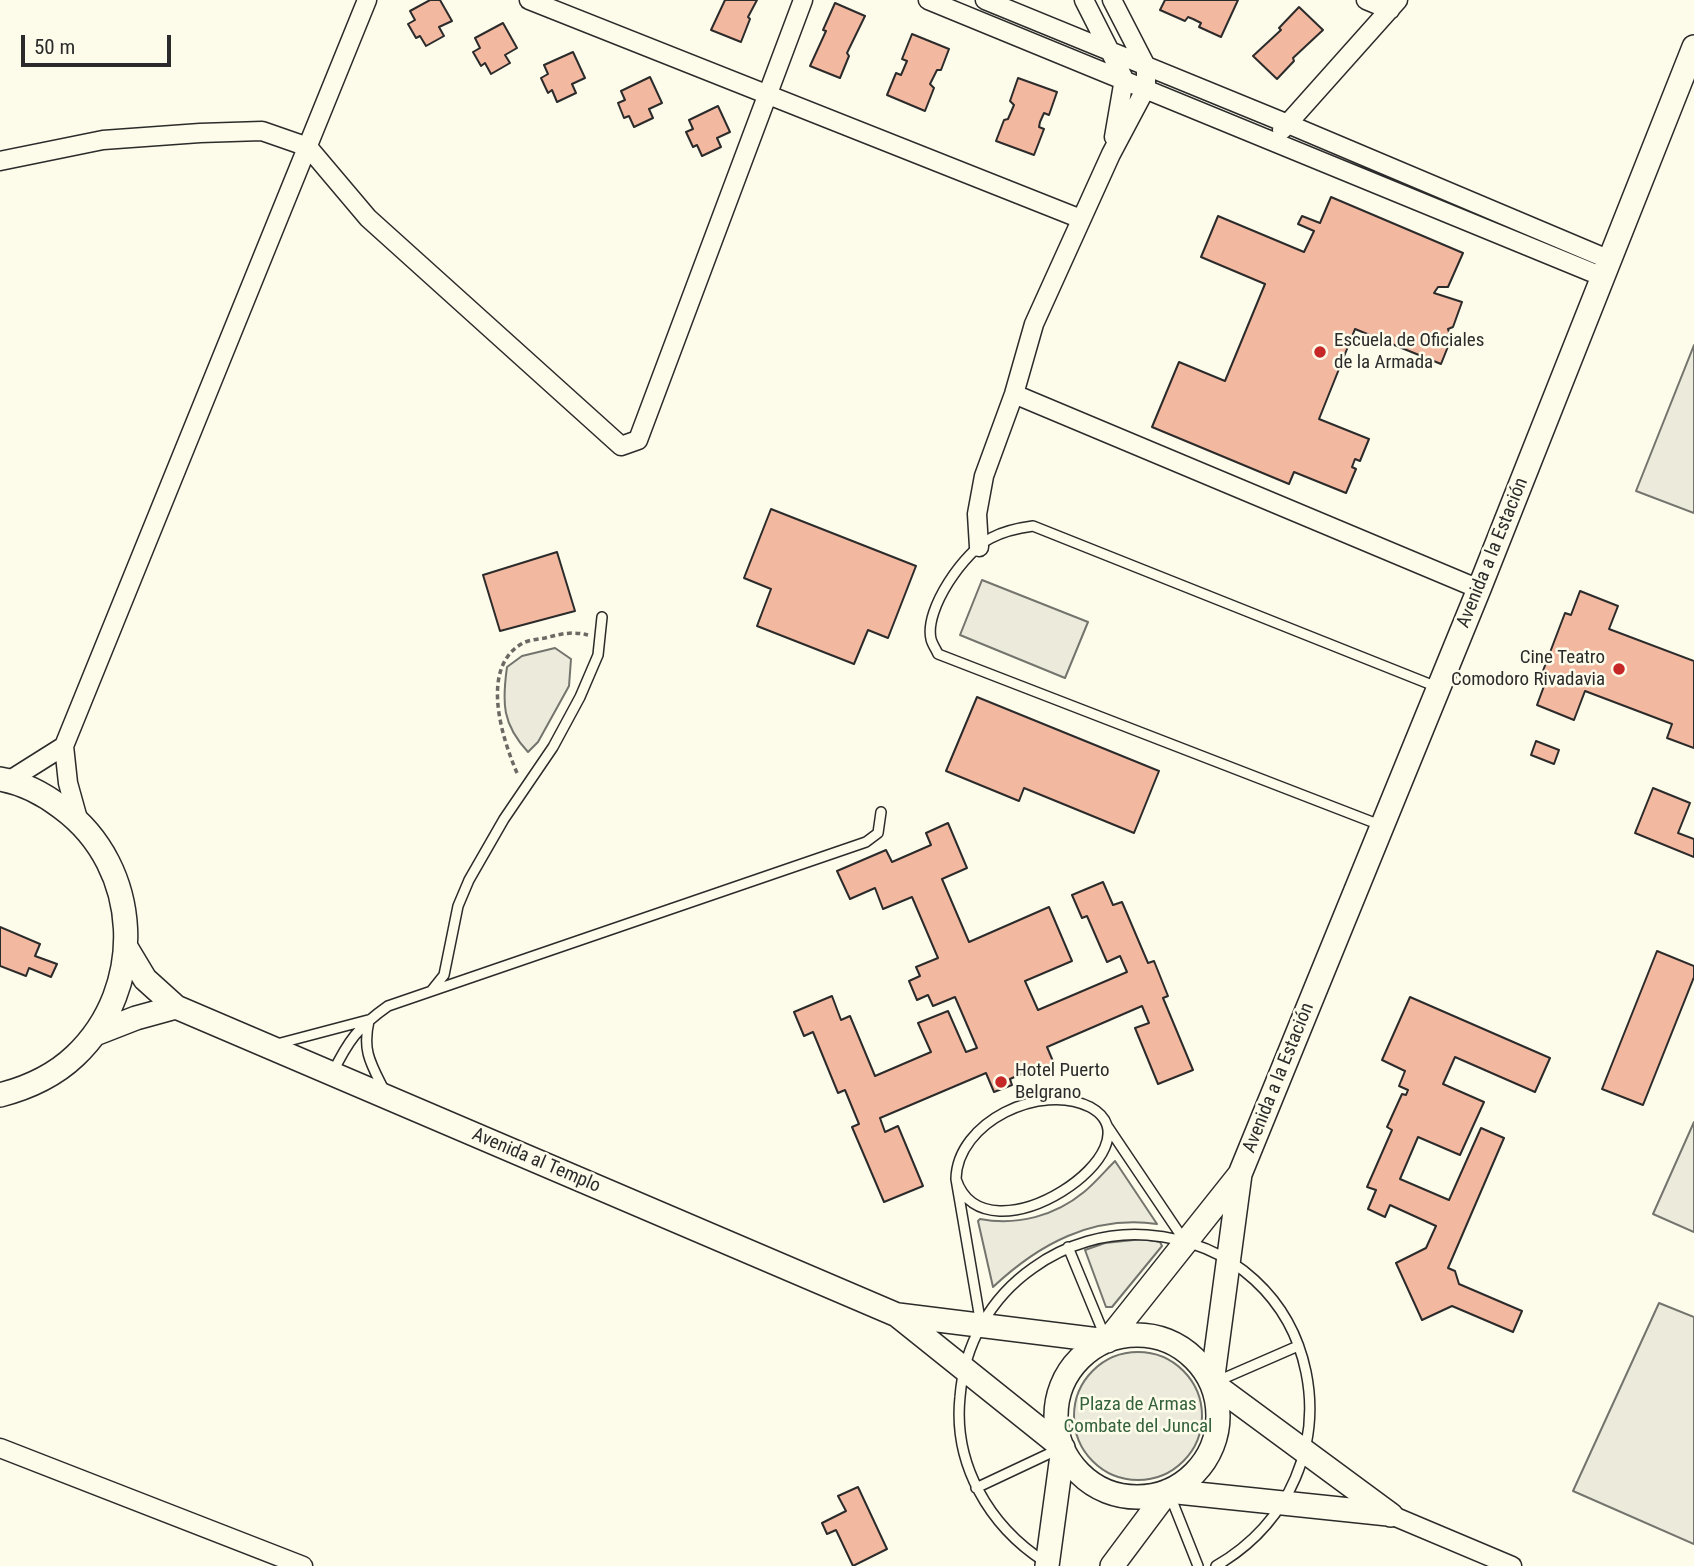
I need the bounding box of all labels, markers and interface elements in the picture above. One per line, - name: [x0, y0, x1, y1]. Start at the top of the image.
- scale bar: [24, 21, 175, 65]
- text: 50 m: [34, 35, 75, 59]
- place label: Escuela de Oficiales de la Armada: [1334, 330, 1484, 374]
- marker: Escuela de Oficiales de la Armada: [1312, 344, 1328, 360]
- street label: Avenida a la Estación: [1452, 475, 1534, 631]
- place label: Cine Teatro Comodoro Rivadavia: [1451, 647, 1605, 691]
- marker: Cine Teatro Comodoro Rivadavia: [1611, 661, 1627, 677]
- street label: Avenida a la Estación: [1238, 1000, 1320, 1156]
- place label: Hotel Puerto Belgrano: [1015, 1060, 1109, 1104]
- marker: Hotel Puerto Belgrano: [993, 1074, 1009, 1090]
- street label: Avenida al Templo: [468, 1124, 604, 1198]
- park label: Plaza de Armas Combate del Juncal: [1064, 1394, 1212, 1438]

